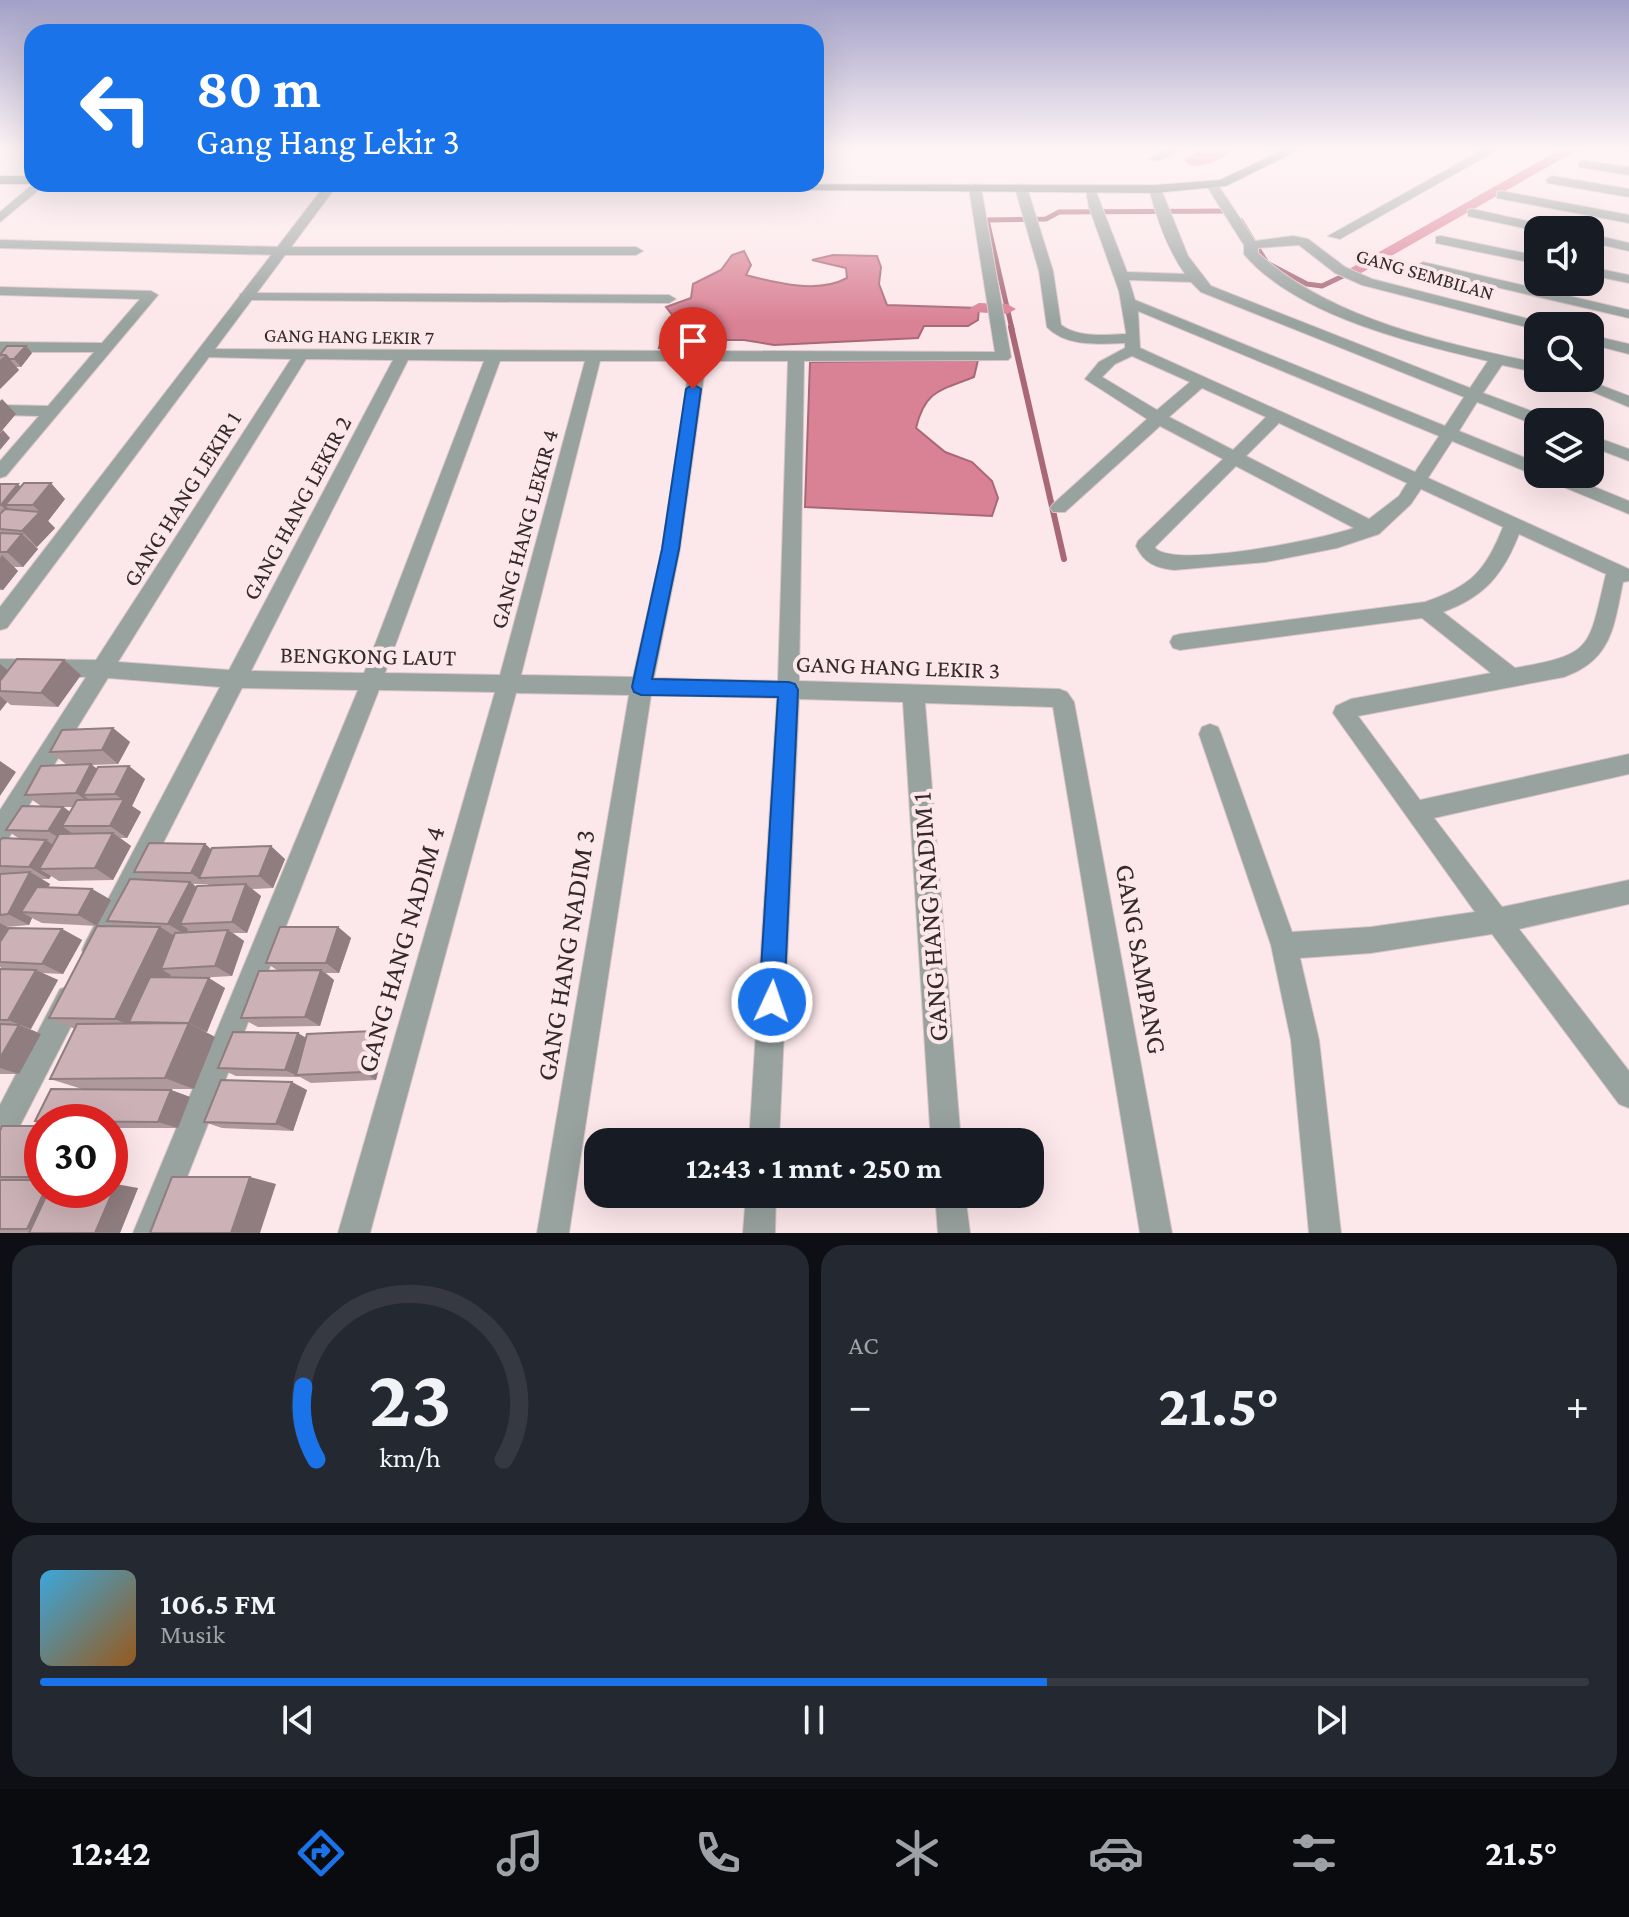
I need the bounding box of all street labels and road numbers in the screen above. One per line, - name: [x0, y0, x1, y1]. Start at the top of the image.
- street label: GANG SEMBILAN: [1354, 244, 1496, 304]
- street label: GANG HANG LEKIR 7: [264, 324, 434, 348]
- street label: GANG HANG LEKIR 1: [117, 406, 246, 591]
- street label: GANG HANG LEKIR 2: [237, 411, 356, 604]
- street label: GANG HANG LEKIR 4: [484, 426, 563, 632]
- street label: BENGKONG LAUT: [280, 640, 456, 671]
- street label: GANG HANG LEKIR 3: [795, 649, 1001, 684]
- street label: GANG HANG NADIM 1: [905, 791, 954, 1043]
- street label: GANG HANG NADIM 4: [350, 822, 451, 1076]
- street label: GANG HANG NADIM 3: [530, 827, 601, 1083]
- street label: GANG SAMPANG: [1110, 862, 1173, 1057]

